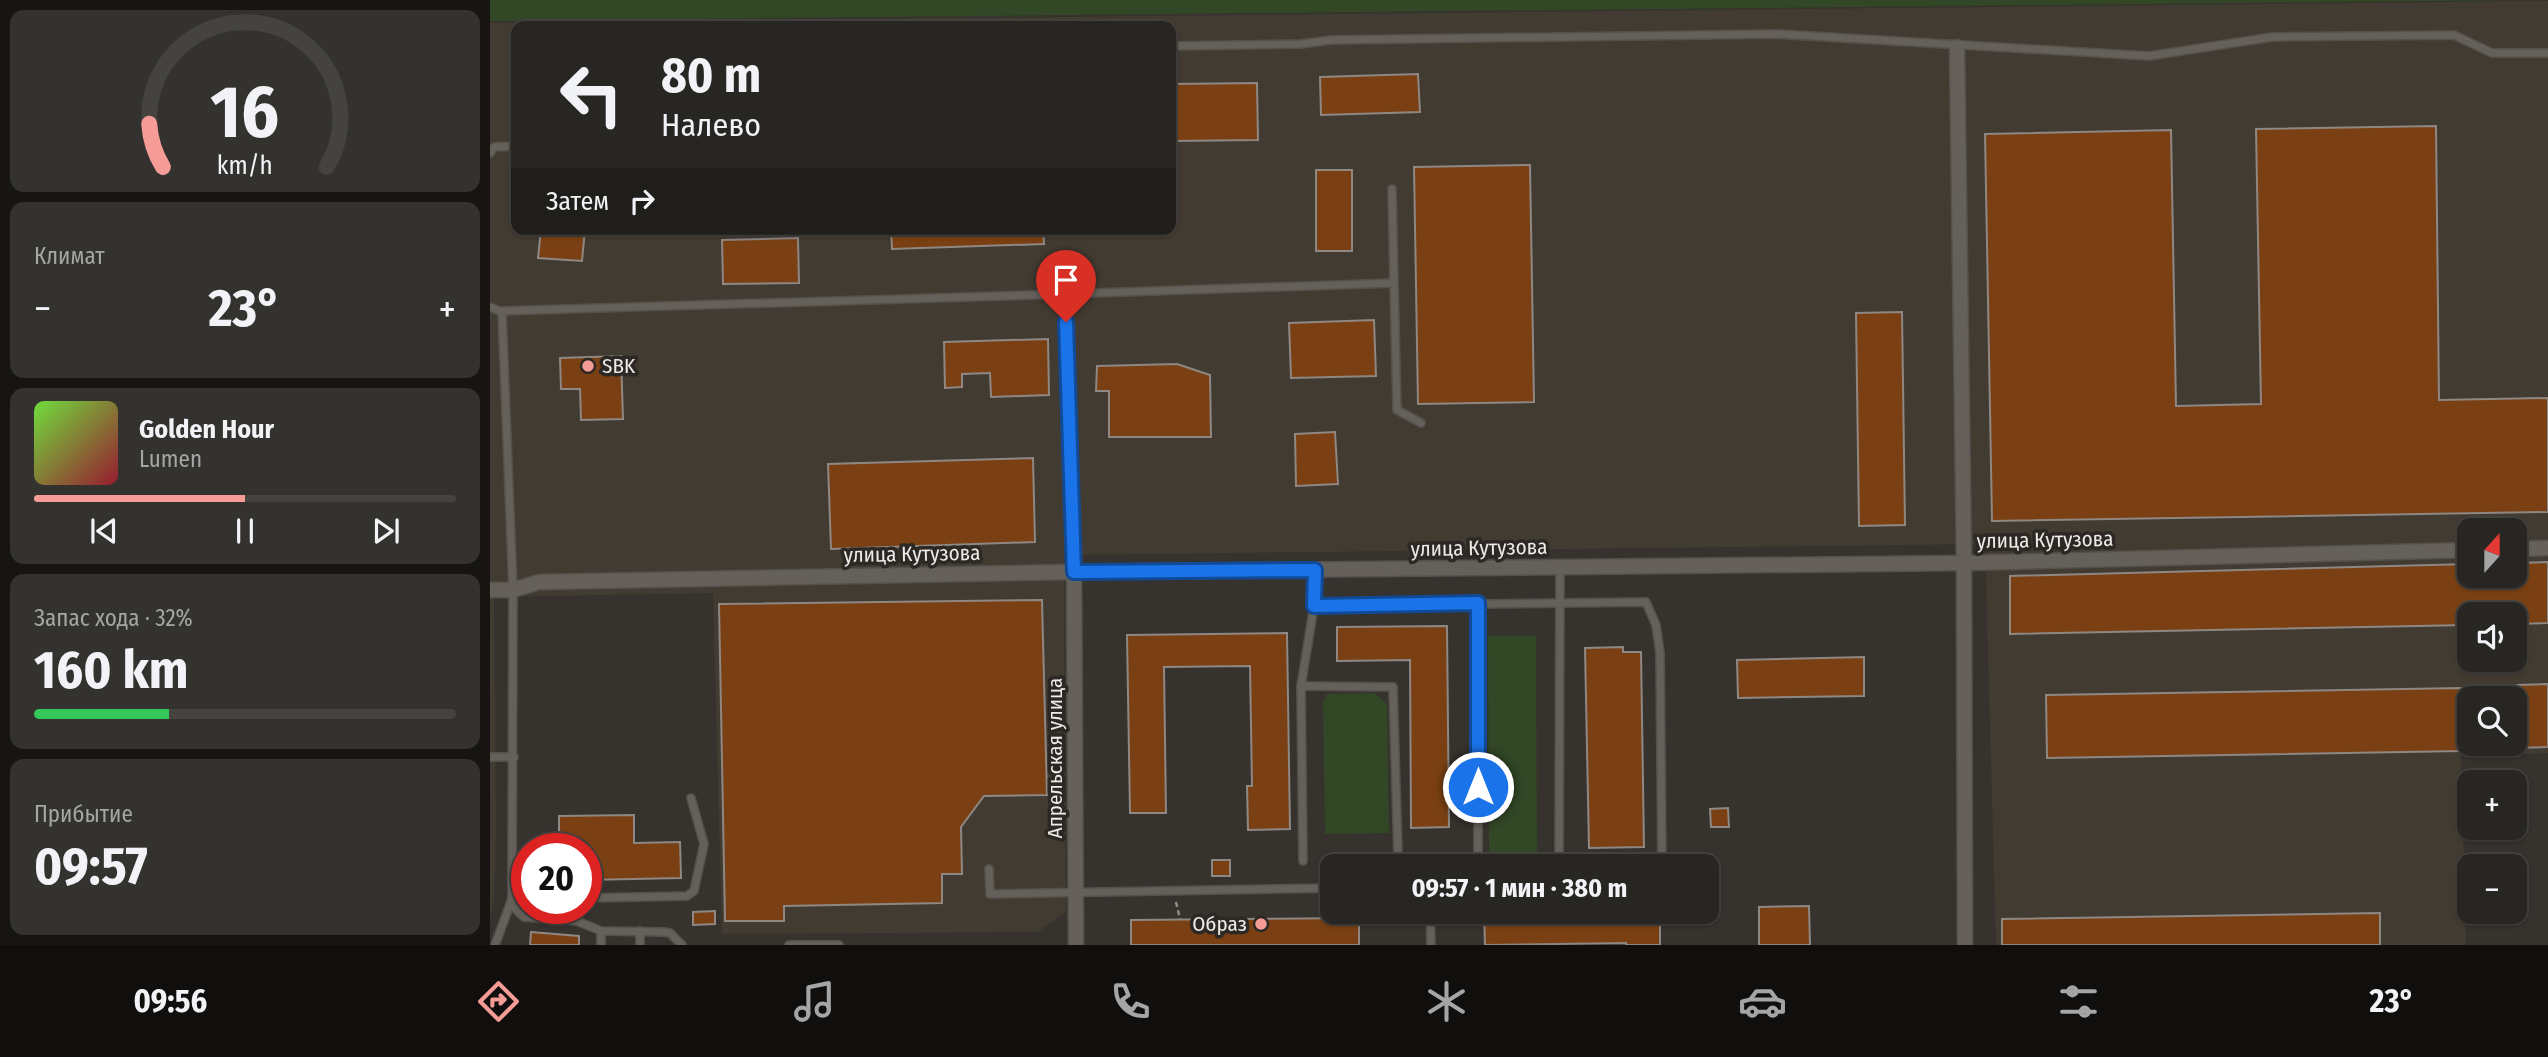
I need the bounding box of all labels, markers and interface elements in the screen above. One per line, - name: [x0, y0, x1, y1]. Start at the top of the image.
- text: 80 m: [661, 46, 761, 105]
- icon: left: [546, 49, 637, 140]
- text: 16: [211, 69, 279, 156]
- text: Налево: [661, 106, 761, 144]
- text: km/h: [217, 151, 273, 181]
- icon: right: [623, 182, 661, 220]
- text: Затем: [546, 186, 609, 217]
- text: Климат: [34, 242, 105, 270]
- pin: [1036, 250, 1096, 322]
- icon: arrive: [1047, 261, 1085, 299]
- text: 23°: [208, 277, 281, 340]
- text: −: [34, 286, 51, 332]
- text: +: [439, 286, 456, 332]
- place label: SBK: [602, 353, 636, 379]
- marker: SBK: [580, 358, 596, 374]
- text: Golden Hour: [139, 414, 274, 445]
- text: Lumen: [139, 445, 202, 473]
- icon: previous: [85, 512, 123, 550]
- icon: pause: [226, 512, 264, 550]
- icon: next: [367, 512, 405, 550]
- north arrow: [2457, 518, 2527, 588]
- map controls: [2457, 518, 2527, 924]
- street label: улица Кутузова: [1976, 526, 2114, 554]
- street label: улица Кутузова: [1410, 534, 1548, 562]
- street label: улица Кутузова: [843, 540, 981, 568]
- button: sound: [2457, 602, 2527, 672]
- text: Запас хода · 32%: [34, 604, 193, 632]
- text: 160 km: [34, 639, 189, 702]
- street label: Апрельская улица: [1042, 678, 1068, 838]
- button: search: [2457, 686, 2527, 756]
- position arrow: [1441, 750, 1515, 824]
- button: +: [2457, 770, 2527, 840]
- text: Прибытие: [34, 800, 133, 828]
- speed limit sign: 20: [511, 833, 602, 924]
- text: 09:57: [34, 835, 148, 898]
- button: −: [2457, 854, 2527, 924]
- text: 09:57 · 1 мин · 380 m: [1412, 873, 1627, 904]
- place label: Образ: [1192, 911, 1247, 937]
- marker: Образ: [1253, 916, 1269, 932]
- icon: directions: [474, 977, 523, 1026]
- icon: music: [790, 977, 839, 1026]
- icon: phone: [1106, 977, 1155, 1026]
- icon: climate: [1422, 977, 1471, 1026]
- icon: car: [1738, 977, 1787, 1026]
- icon: filters: [2054, 977, 2103, 1026]
- text: 09:56: [133, 982, 207, 1020]
- text: 23°: [2370, 982, 2415, 1020]

